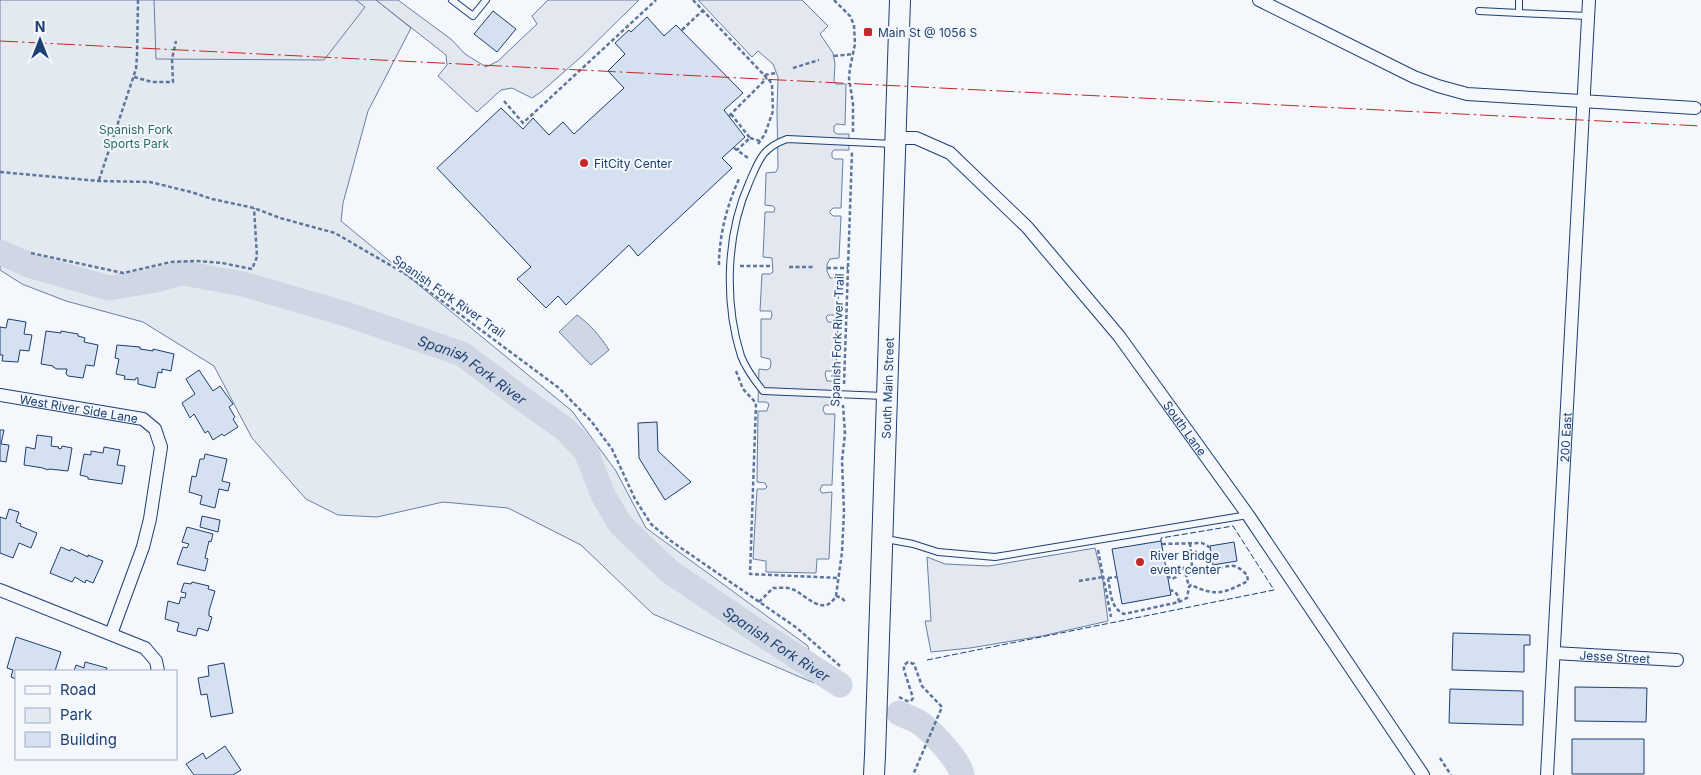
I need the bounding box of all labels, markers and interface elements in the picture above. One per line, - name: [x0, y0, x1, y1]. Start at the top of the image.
- north arrow: [15, 15, 65, 65]
- text: N: [35, 18, 45, 35]
- place label: Main St @ 1056 S: [878, 25, 977, 40]
- marker: Main St @ 1056 S: [862, 26, 874, 38]
- park label: Spanish Fork Sports Park: [99, 122, 173, 151]
- place label: FitCity Center: [594, 156, 673, 171]
- marker: FitCity Center: [578, 157, 590, 169]
- street label: Spanish Fork River Trail: [390, 252, 508, 340]
- street label: Spanish Fork River Trail: [827, 273, 847, 407]
- water label: Spanish Fork River: [416, 331, 531, 408]
- street label: South Main Street: [878, 337, 896, 439]
- street label: West River Side Lane: [19, 391, 139, 426]
- street label: South Lane: [1160, 398, 1210, 458]
- street label: 200 East: [1556, 412, 1574, 463]
- place label: River Bridge event center: [1150, 548, 1221, 577]
- marker: River Bridge event center: [1134, 556, 1146, 568]
- water label: Spanish Fork River: [720, 602, 834, 685]
- street label: Jesse Street: [1579, 647, 1651, 666]
- legend: [15, 670, 178, 760]
- text: Road: [60, 680, 96, 699]
- text: Park: [60, 705, 93, 724]
- text: Building: [60, 730, 117, 749]

